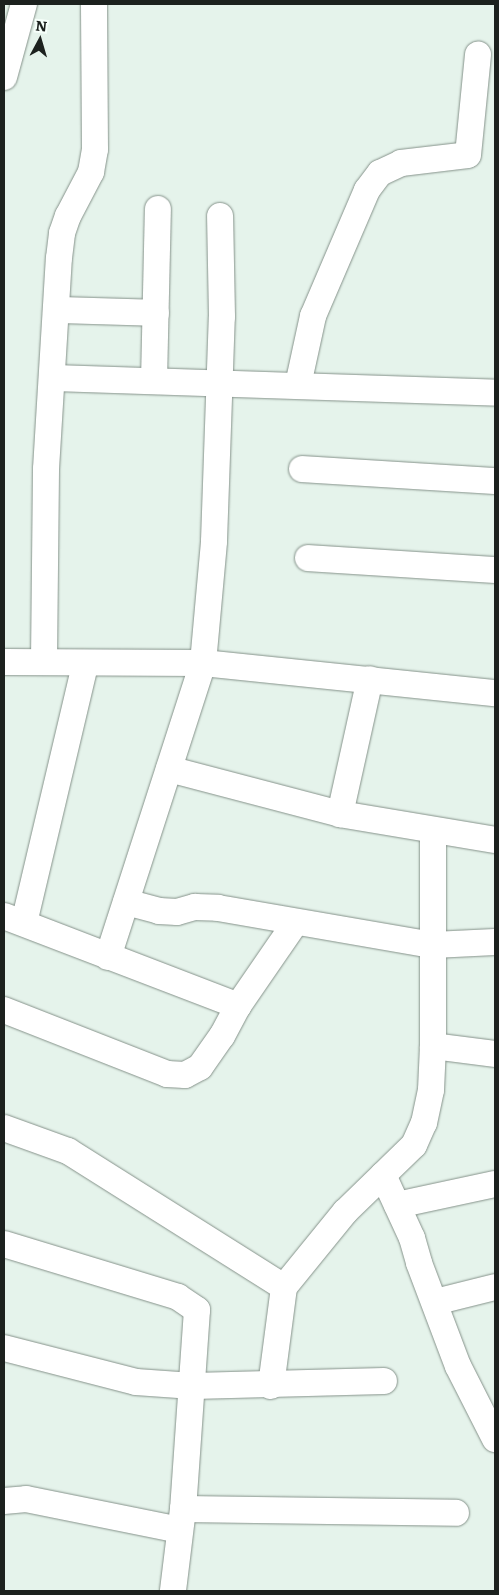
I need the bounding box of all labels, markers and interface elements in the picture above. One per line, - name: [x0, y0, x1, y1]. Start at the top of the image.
- north arrow: [15, 15, 65, 65]
- text: N: [35, 15, 48, 36]

